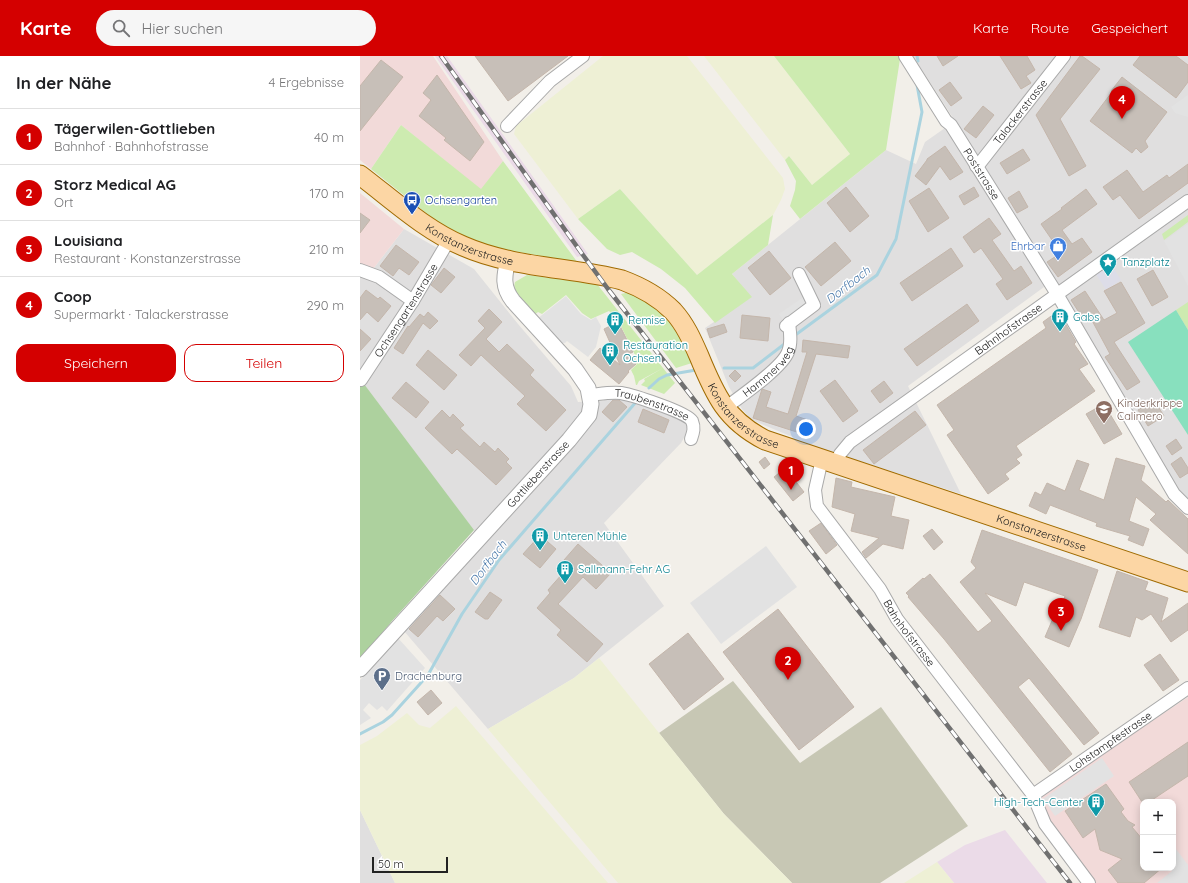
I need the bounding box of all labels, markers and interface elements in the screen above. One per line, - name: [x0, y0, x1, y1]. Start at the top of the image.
- search box: [96, 10, 376, 46]
- text: Karte: [20, 16, 72, 40]
- icon: search: [110, 17, 132, 39]
- text: Hier suchen: [142, 19, 223, 38]
- text: Karte: [973, 19, 1009, 37]
- text: Route: [1031, 19, 1069, 37]
- text: Gespeichert: [1091, 19, 1168, 37]
- text: In der Nähe: [16, 72, 112, 93]
- text: 4 Ergebnisse: [268, 74, 344, 90]
- street label: Talackerstrasse: [990, 76, 1050, 147]
- pin: 4: [1109, 86, 1135, 119]
- text: Tägerwilen-Gottlieben: [54, 119, 215, 138]
- text: 1: [26, 129, 32, 145]
- text: 40 m: [314, 129, 344, 145]
- text: Bahnhof · Bahnhofstrasse: [54, 138, 209, 154]
- street label: Poststrasse: [960, 145, 1003, 202]
- text: Storz Medical AG: [54, 175, 176, 194]
- text: 2: [25, 185, 33, 201]
- text: 170 m: [309, 185, 344, 201]
- bus stop icon: Ochsengarten: [402, 190, 422, 215]
- place label: Ochsengarten: [425, 193, 497, 207]
- text: Ort: [54, 194, 73, 210]
- street label: Konstanzerstrasse: [423, 220, 515, 268]
- text: Louisiana: [54, 231, 123, 250]
- shop icon: Ehrbar: [1048, 236, 1068, 261]
- place label: Ehrbar: [1011, 239, 1046, 253]
- text: 3: [26, 241, 32, 257]
- text: 210 m: [309, 241, 344, 257]
- text: Restaurant · Konstanzerstrasse: [54, 250, 241, 266]
- place icon: Tanzplatz: [1098, 252, 1118, 277]
- place label: Tanzplatz: [1121, 255, 1170, 269]
- street label: Ochsengartenstrasse: [371, 261, 441, 360]
- water label: Dorfbach: [822, 262, 873, 307]
- text: Coop: [54, 287, 92, 306]
- text: 4: [25, 297, 33, 313]
- text: 290 m: [306, 297, 344, 313]
- street label: Bahnhofstrasse: [972, 300, 1045, 358]
- text: Supermarkt · Talackerstrasse: [54, 306, 229, 322]
- building icon: Gabs: [1050, 307, 1070, 332]
- building icon: Remise: [605, 310, 625, 335]
- place label: Gabs: [1073, 310, 1099, 324]
- place label: Remise: [628, 313, 665, 327]
- place label: Restauration Ochsen: [623, 338, 688, 365]
- building icon: Restauration Ochsen: [600, 341, 620, 366]
- button: Speichern: [16, 344, 176, 382]
- button: Teilen: [184, 344, 344, 382]
- street label: Hammerweg: [740, 344, 797, 400]
- street label: Konstanzerstrasse: [705, 381, 781, 451]
- street label: Traubenstrasse: [614, 386, 692, 424]
- place label: Kinderkrippe Calimero: [1117, 396, 1182, 423]
- school or university icon: Kinderkrippe Calimero: [1094, 399, 1114, 424]
- your location: [796, 419, 816, 439]
- street label: Gottlieberstrasse: [504, 437, 572, 511]
- pin: 1: [778, 457, 804, 490]
- street label: Konstanzerstrasse: [994, 511, 1088, 554]
- building icon: Unteren Mühle: [530, 526, 550, 551]
- place label: Unteren Mühle: [553, 529, 627, 543]
- water label: Dorfbach: [466, 537, 509, 588]
- building icon: Sallmann-Fehr AG: [555, 559, 575, 584]
- place label: Sallmann-Fehr AG: [578, 562, 670, 576]
- street label: Bahnhofstrasse: [880, 597, 938, 669]
- pin: 3: [1048, 598, 1074, 631]
- pin: 2: [775, 647, 801, 680]
- parking icon: Drachenburg: [372, 666, 392, 691]
- place label: Drachenburg: [395, 669, 462, 683]
- street label: Lohstampfestrasse: [1066, 708, 1154, 775]
- building icon: High-Tech-Center: [1086, 792, 1106, 817]
- place label: High-Tech-Center: [994, 795, 1084, 809]
- map controls: [1140, 799, 1176, 871]
- button: +: [1140, 799, 1176, 835]
- button: −: [1140, 835, 1176, 871]
- scale bar: [372, 855, 448, 874]
- text: 50 m: [378, 857, 404, 871]

